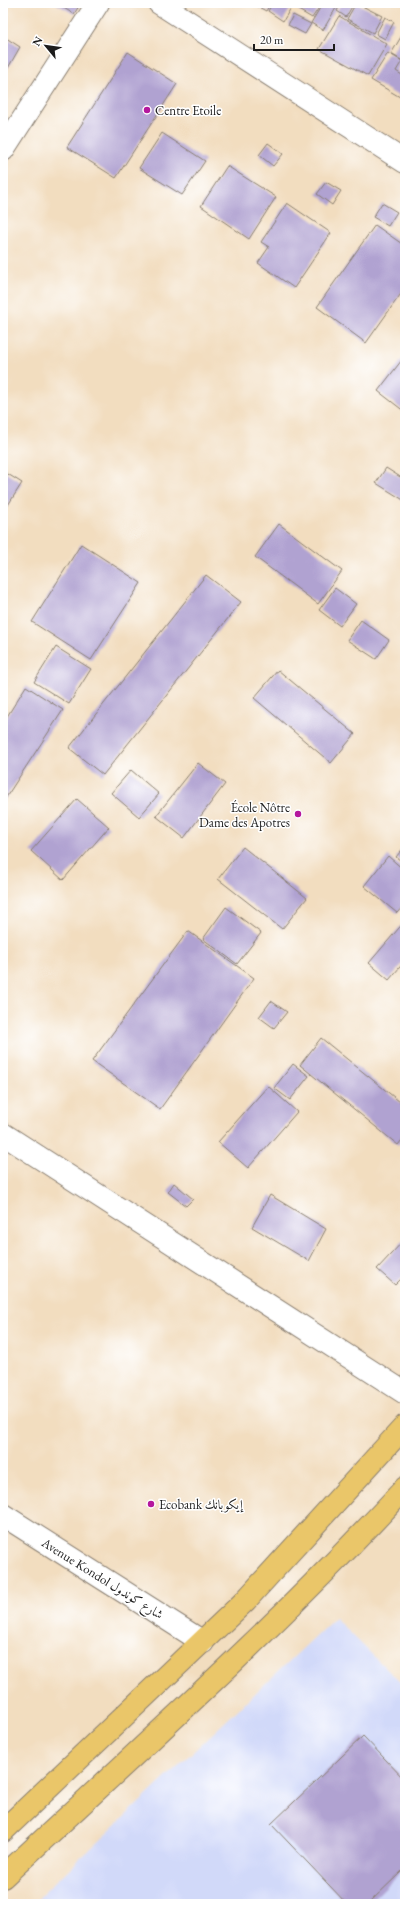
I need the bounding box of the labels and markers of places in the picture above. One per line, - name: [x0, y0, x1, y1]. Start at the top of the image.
- place label: Centre Etoile: [155, 102, 221, 119]
- marker: Centre Etoile: [142, 105, 152, 115]
- place label: École Nôtre Dame des Apotres: [199, 799, 290, 831]
- marker: École Nôtre Dame des Apotres: [293, 809, 303, 819]
- place label: Ecobank إيكوبانك: [159, 1496, 244, 1513]
- marker: Ecobank إيكوبانك: [146, 1499, 156, 1509]

